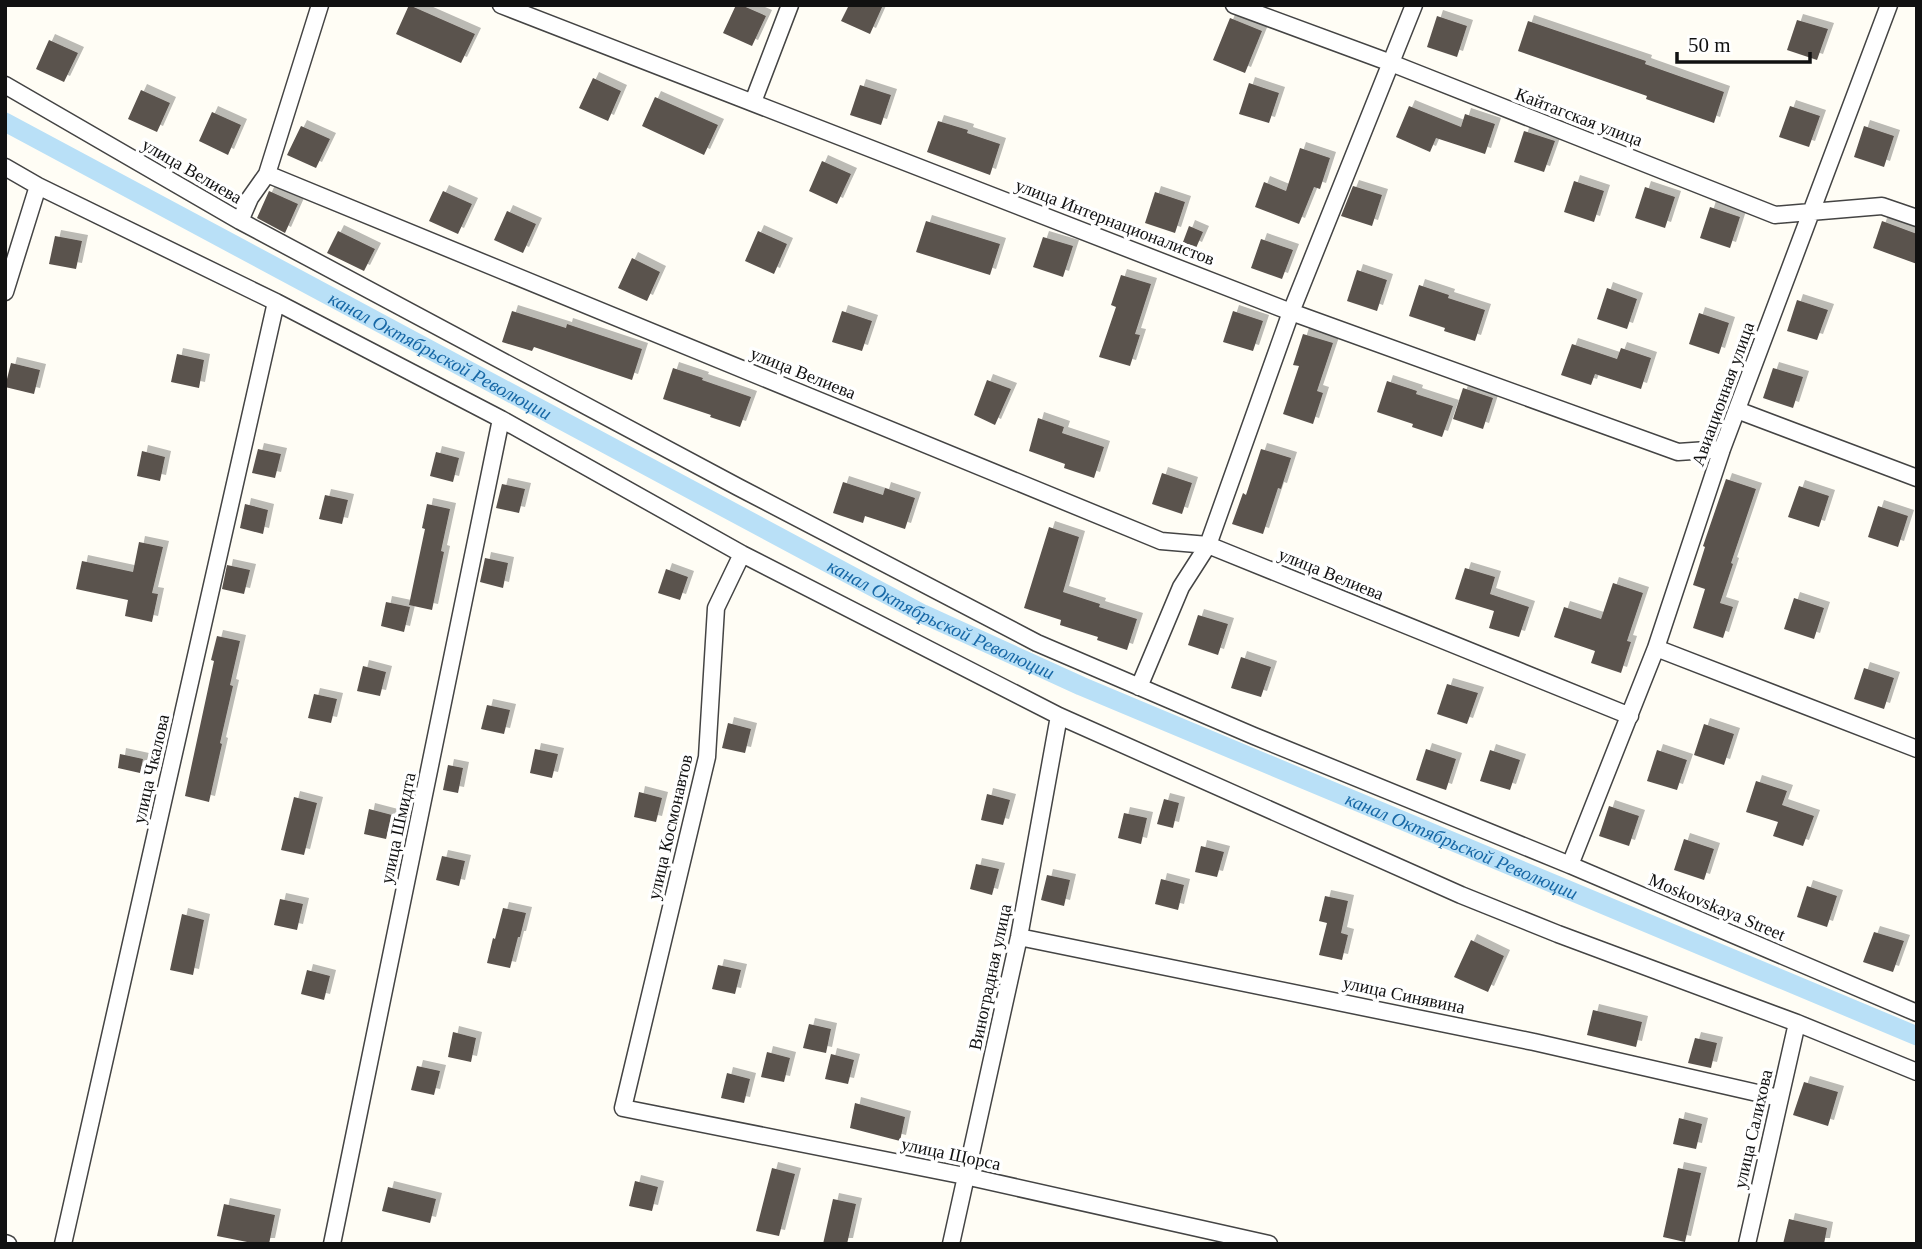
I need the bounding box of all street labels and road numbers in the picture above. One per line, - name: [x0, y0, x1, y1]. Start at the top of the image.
- street label: Кайтагская улица: [1513, 84, 1645, 150]
- street label: улица Велиева: [139, 134, 245, 208]
- street label: улица Интернационалистов: [1013, 175, 1217, 269]
- street label: Авиационная улица: [1688, 319, 1758, 469]
- street label: улица Велиева: [747, 343, 859, 403]
- street label: улица Велиева: [1275, 544, 1387, 604]
- street label: улица Чкалова: [129, 712, 173, 826]
- street label: улица Космонавтов: [644, 752, 696, 902]
- street label: улица Шмидта: [376, 770, 420, 886]
- street label: Moskovskaya Street: [1646, 869, 1788, 945]
- street label: Виноградная улица: [965, 902, 1015, 1052]
- street label: улица Синявина: [1341, 972, 1467, 1018]
- street label: улица Салихова: [1730, 1068, 1776, 1190]
- street label: улица Щорса: [899, 1134, 1003, 1174]

